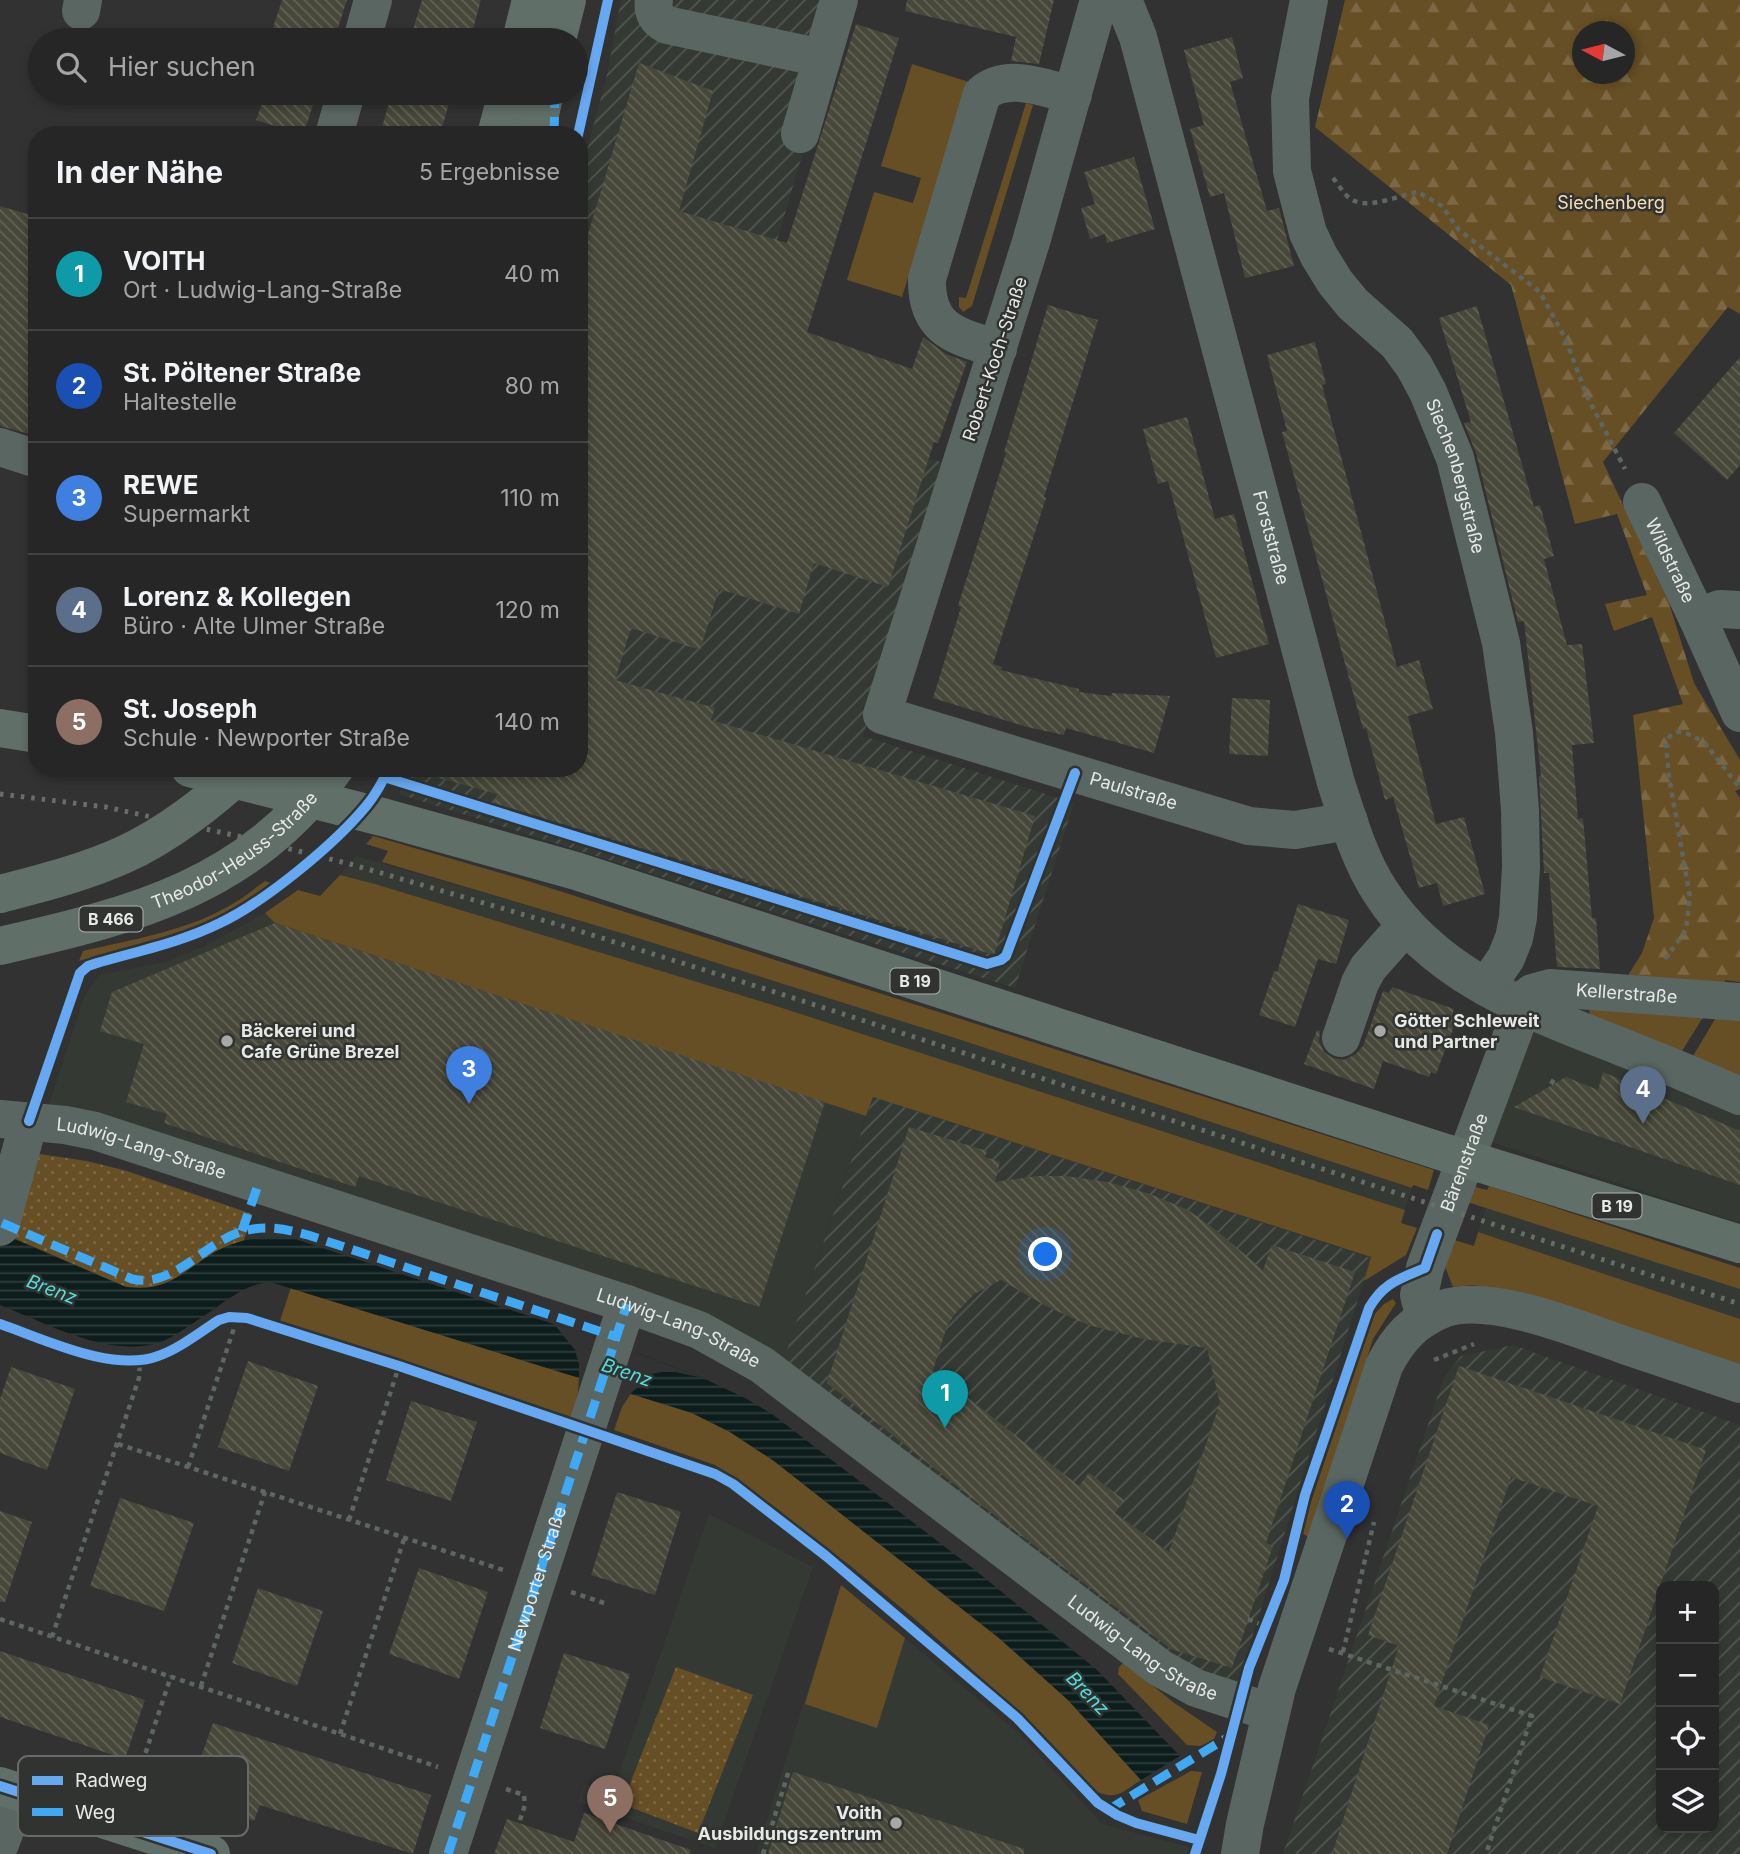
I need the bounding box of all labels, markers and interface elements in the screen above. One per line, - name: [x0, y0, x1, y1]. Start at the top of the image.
- north arrow: [1572, 21, 1635, 84]
- search box: [28, 28, 588, 105]
- icon: search: [52, 48, 90, 86]
- text: Hier suchen: [108, 51, 256, 82]
- text: In der Nähe: [56, 154, 223, 190]
- text: 5 Ergebnisse: [419, 158, 560, 186]
- park label: Siechenberg: [1557, 192, 1665, 213]
- text: VOITH: [123, 245, 205, 276]
- text: 1: [74, 260, 84, 288]
- text: 40 m: [504, 260, 560, 288]
- street label: Robert-Koch-Straße: [958, 274, 1031, 444]
- text: Ort · Ludwig-Lang-Straße: [123, 276, 402, 304]
- text: St. Pöltener Straße: [123, 357, 361, 388]
- text: 2: [72, 372, 86, 400]
- text: 80 m: [505, 372, 560, 400]
- text: Haltestelle: [123, 388, 237, 416]
- street label: Siechenbergstraße: [1422, 395, 1489, 556]
- text: REWE: [123, 469, 199, 500]
- text: 3: [72, 484, 86, 512]
- text: 110 m: [500, 484, 560, 512]
- street label: Forststraße: [1249, 488, 1294, 587]
- text: Supermarkt: [123, 500, 250, 528]
- street label: Wildstraße: [1641, 515, 1700, 606]
- text: Lorenz & Kollegen: [123, 581, 351, 612]
- text: 4: [71, 596, 87, 624]
- text: 120 m: [495, 596, 560, 624]
- text: Büro · Alte Ulmer Straße: [123, 612, 385, 640]
- text: St. Joseph: [123, 693, 257, 724]
- text: 5: [72, 708, 86, 736]
- text: 140 m: [495, 708, 560, 736]
- text: Schule · Newporter Straße: [123, 724, 410, 752]
- street label: Paulstraße: [1087, 767, 1180, 814]
- street label: Theodor-Heuss-Straße: [148, 787, 322, 913]
- road number: B 466: [80, 906, 142, 931]
- road number: B 19: [890, 968, 940, 993]
- street label: Kellerstraße: [1575, 979, 1678, 1007]
- place label: Götter Schleweit und Partner: [1394, 1010, 1540, 1052]
- place label: Bäckerei und Cafe Grüne Brezel: [241, 1020, 399, 1062]
- marker: Götter Schleweit und Partner: [1372, 1023, 1388, 1039]
- marker: Bäckerei und Cafe Grüne Brezel: [219, 1033, 235, 1049]
- pin: 3: [446, 1046, 492, 1104]
- pin: 4: [1620, 1066, 1666, 1124]
- street label: Bärenstraße: [1436, 1110, 1492, 1214]
- street label: Ludwig-Lang-Straße: [56, 1113, 229, 1183]
- road number: B 19: [1592, 1194, 1642, 1218]
- your location: [1028, 1237, 1062, 1271]
- water label: Brenz: [23, 1269, 80, 1310]
- street label: Ludwig-Lang-Straße: [594, 1284, 764, 1372]
- water label: Brenz: [599, 1353, 655, 1392]
- pin: 1: [922, 1370, 968, 1428]
- pin: 2: [1324, 1481, 1370, 1539]
- street label: Newporter Straße: [504, 1504, 570, 1654]
- map controls: [1656, 1581, 1719, 1833]
- button: +: [1656, 1581, 1719, 1644]
- street label: Ludwig-Lang-Straße: [1064, 1591, 1220, 1704]
- button: −: [1656, 1644, 1719, 1707]
- water label: Brenz: [1061, 1667, 1114, 1720]
- button: locate: [1656, 1707, 1719, 1770]
- legend: [18, 1756, 248, 1836]
- text: Radweg: [75, 1769, 147, 1792]
- button: layers: [1656, 1770, 1719, 1833]
- pin: 5: [587, 1775, 633, 1833]
- text: Weg: [75, 1801, 116, 1824]
- place label: Voith Ausbildungszentrum: [698, 1802, 882, 1844]
- marker: Voith Ausbildungszentrum: [888, 1815, 904, 1831]

